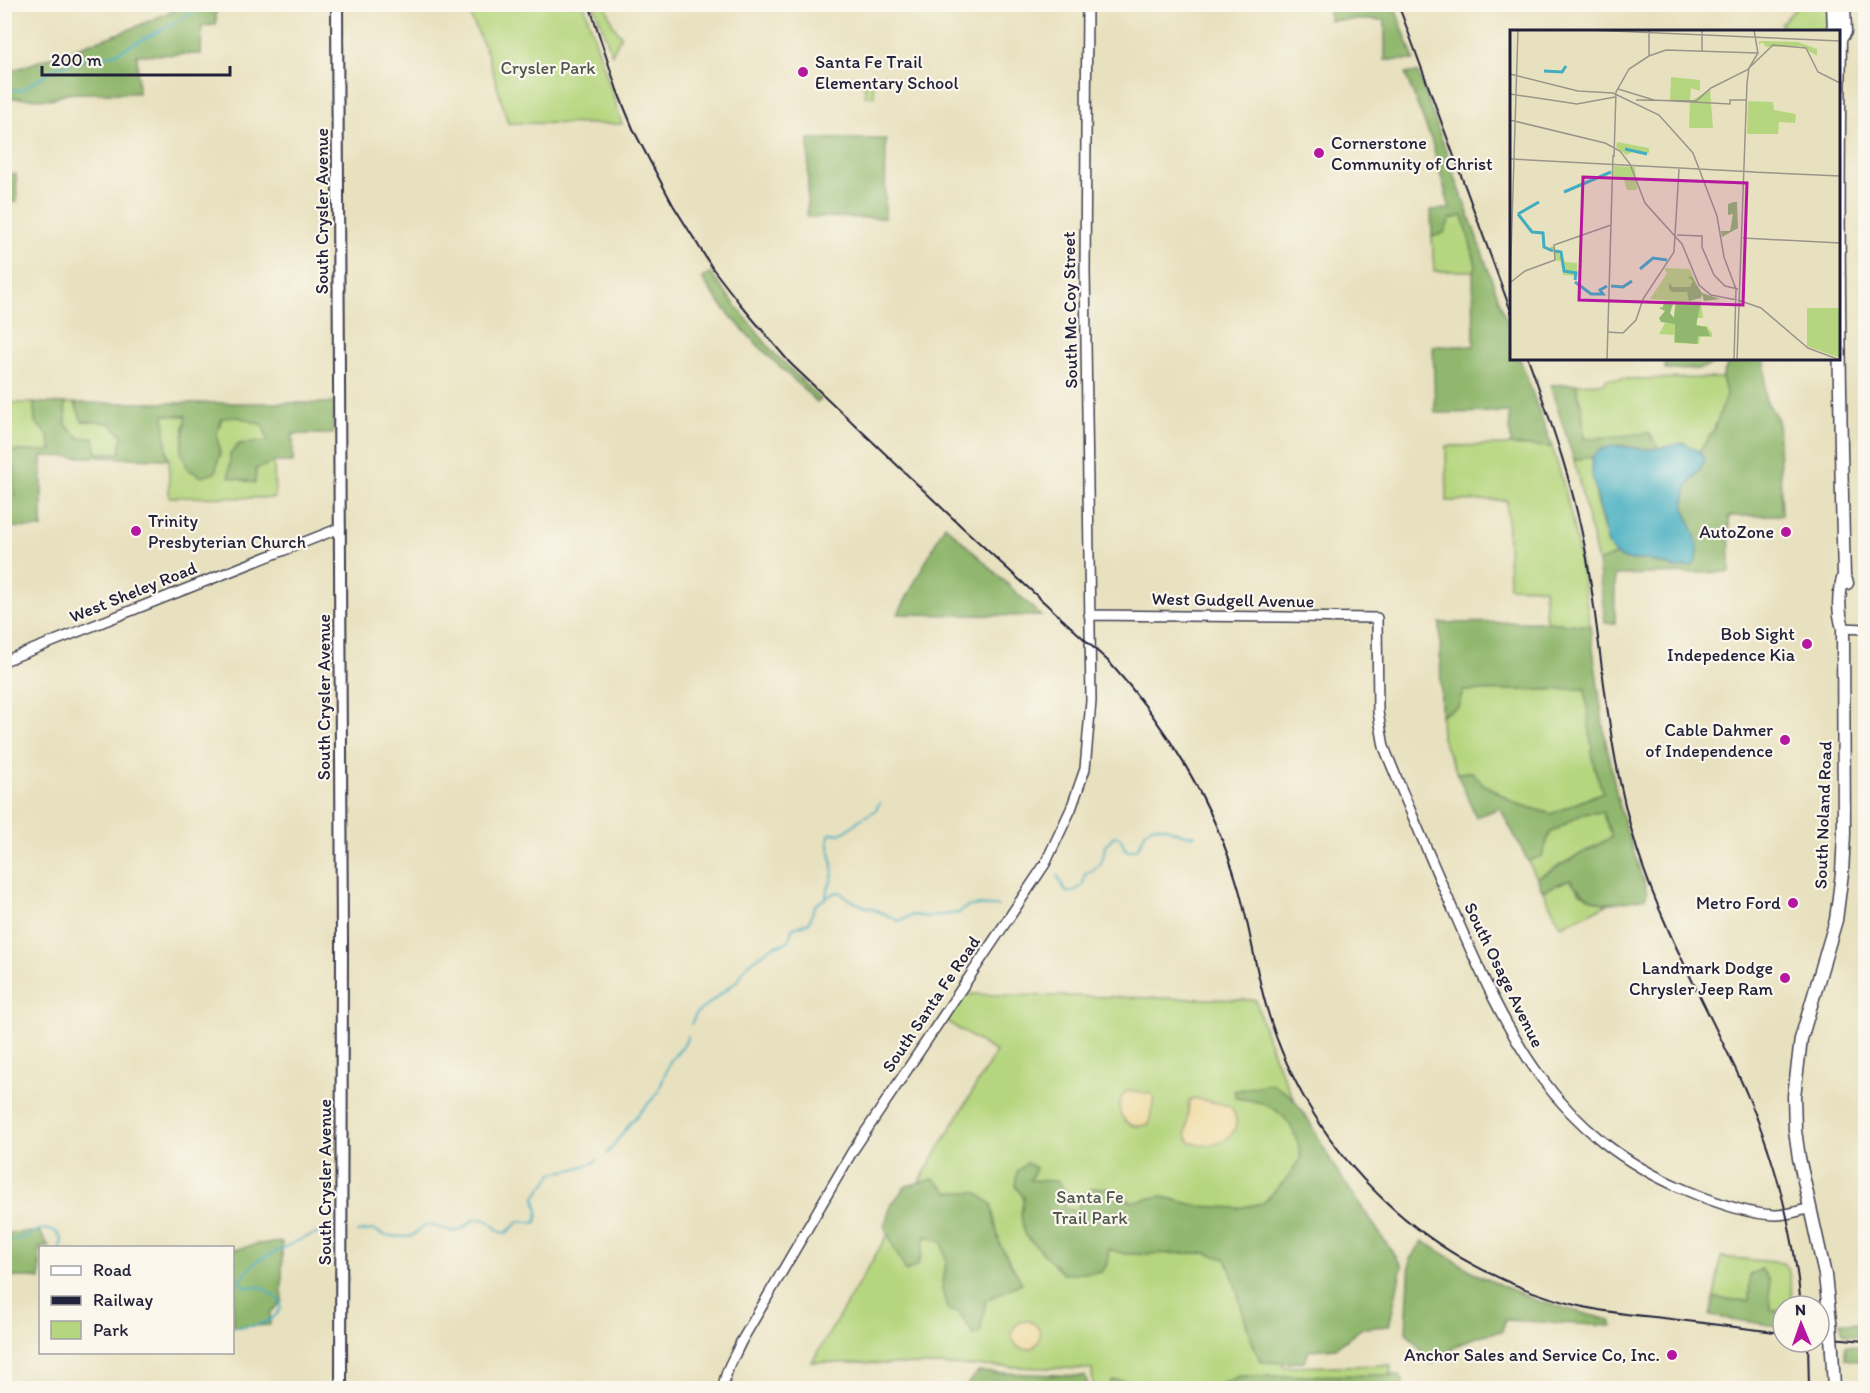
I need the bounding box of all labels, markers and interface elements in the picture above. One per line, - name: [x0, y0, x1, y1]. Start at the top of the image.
- inset map: [1510, 30, 1840, 360]
- scale bar: [42, 39, 230, 77]
- text: 200 m: [51, 49, 102, 71]
- place label: Santa Fe Trail Elementary School: [815, 51, 959, 94]
- park label: Crysler Park: [500, 57, 596, 79]
- marker: Santa Fe Trail Elementary School: [796, 65, 810, 79]
- street label: South Crysler Avenue: [311, 128, 333, 294]
- place label: Cornerstone Community of Christ: [1331, 132, 1493, 175]
- marker: Cornerstone Community of Christ: [1312, 146, 1326, 160]
- street label: South Mc Coy Street: [1058, 231, 1082, 389]
- place label: Trinity Presbyterian Church: [148, 510, 306, 553]
- place label: AutoZone: [1699, 521, 1774, 543]
- marker: Trinity Presbyterian Church: [129, 524, 143, 538]
- marker: AutoZone: [1779, 525, 1793, 539]
- street label: West Sheley Road: [66, 556, 200, 628]
- street label: West Gudgell Avenue: [1152, 588, 1314, 612]
- street label: South Crysler Avenue: [313, 614, 335, 780]
- place label: Bob Sight Indepedence Kia: [1667, 623, 1796, 666]
- marker: Bob Sight Indepedence Kia: [1800, 637, 1814, 651]
- place label: Cable Dahmer of Independence: [1645, 719, 1773, 762]
- marker: Cable Dahmer of Independence: [1778, 733, 1792, 747]
- street label: South Noland Road: [1809, 740, 1837, 889]
- place label: Metro Ford: [1696, 892, 1781, 914]
- marker: Metro Ford: [1786, 896, 1800, 910]
- street label: South Osage Avenue: [1459, 899, 1549, 1051]
- street label: South Santa Fe Road: [877, 931, 985, 1077]
- place label: Landmark Dodge Chrysler Jeep Ram: [1629, 957, 1774, 1000]
- marker: Landmark Dodge Chrysler Jeep Ram: [1778, 971, 1792, 985]
- street label: South Crysler Avenue: [314, 1099, 336, 1265]
- park label: Santa Fe Trail Park: [1052, 1186, 1128, 1229]
- legend: [39, 1246, 234, 1354]
- text: Road: [93, 1259, 132, 1281]
- text: Railway: [93, 1289, 154, 1311]
- north arrow: [1771, 1294, 1831, 1354]
- text: N: [1795, 1300, 1806, 1319]
- text: Park: [93, 1319, 128, 1341]
- place label: Anchor Sales and Service Co, Inc.: [1404, 1344, 1660, 1366]
- marker: Anchor Sales and Service Co, Inc.: [1665, 1348, 1679, 1362]

